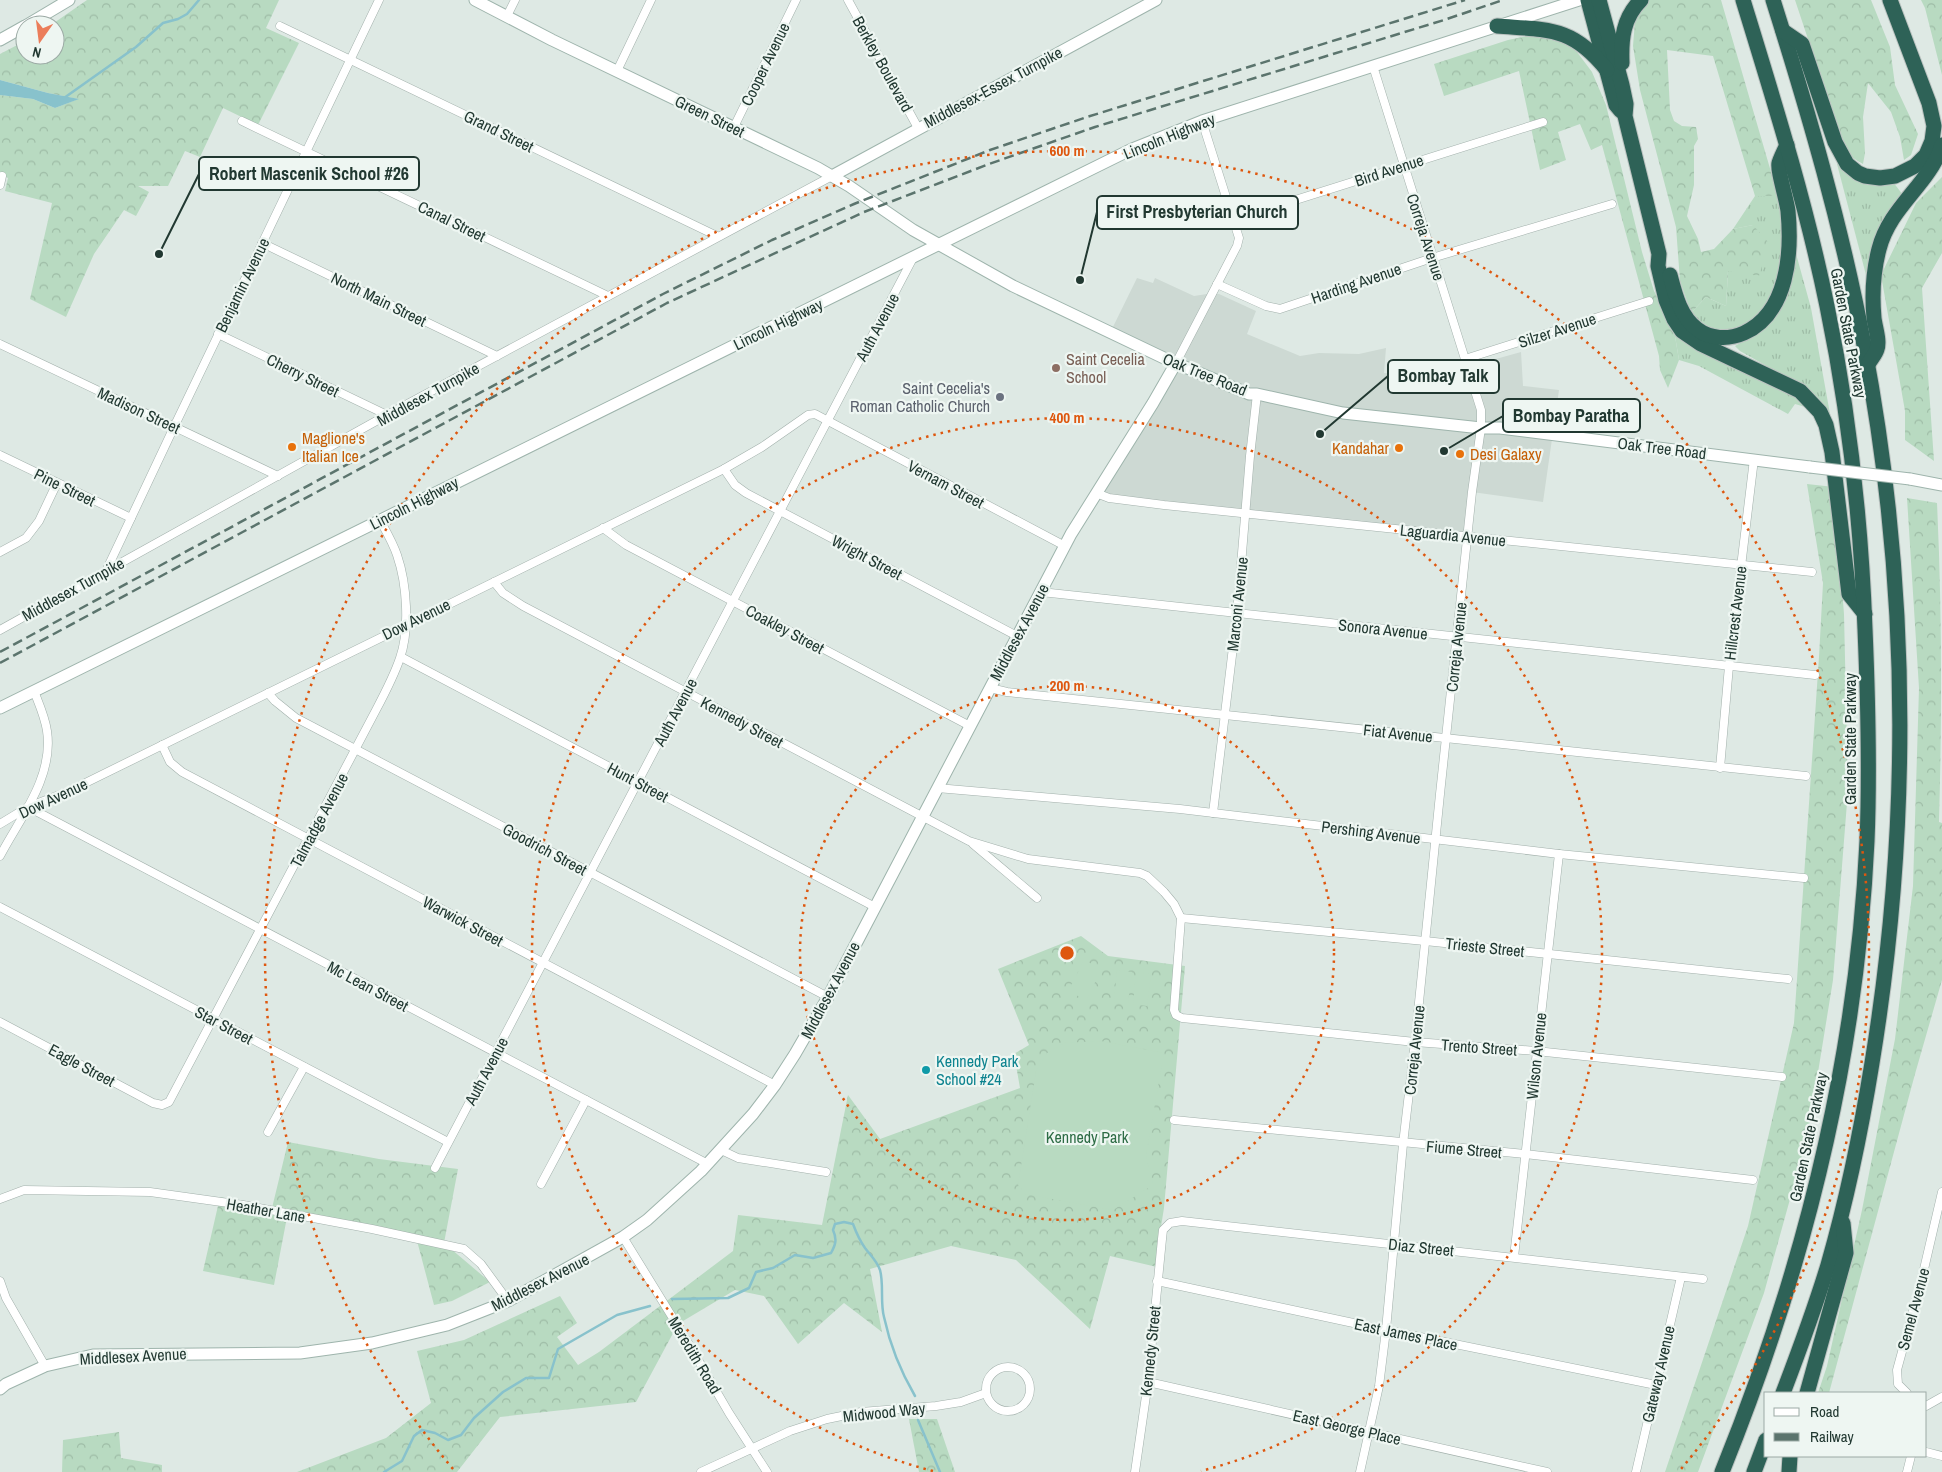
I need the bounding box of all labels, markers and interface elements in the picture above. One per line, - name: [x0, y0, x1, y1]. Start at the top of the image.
- street label: Berkley Boulevard: [848, 12, 918, 116]
- north arrow: [15, 15, 65, 65]
- street label: Cooper Avenue: [735, 19, 795, 109]
- street label: Middlesex-Essex Turnpike: [920, 41, 1066, 133]
- text: N: [31, 43, 43, 62]
- street label: Green Street: [671, 90, 749, 143]
- street label: Grand Street: [460, 105, 538, 158]
- street label: Lincoln Highway: [1120, 107, 1218, 164]
- text: 600 m: [1050, 140, 1084, 161]
- street label: Bird Avenue: [1352, 149, 1426, 191]
- callout: Robert Mascenik School #26: [199, 157, 419, 190]
- text: Robert Mascenik School #26: [209, 161, 409, 186]
- street label: Correja Avenue: [1402, 191, 1450, 283]
- street label: Canal Street: [414, 195, 490, 247]
- callout: First Presbyterian Church: [1097, 196, 1298, 229]
- text: First Presbyterian Church: [1106, 199, 1288, 224]
- street label: Benjamin Avenue: [210, 234, 274, 336]
- street label: Harding Avenue: [1308, 257, 1404, 309]
- street label: North Main Street: [328, 266, 431, 332]
- street label: Garden State Parkway: [1826, 266, 1872, 400]
- street label: Auth Avenue: [849, 289, 904, 366]
- street label: Lincoln Highway: [730, 293, 827, 355]
- street label: Silzer Avenue: [1515, 307, 1599, 353]
- street label: Oak Tree Road: [1160, 347, 1250, 401]
- street label: Cherry Street: [263, 348, 343, 402]
- place label: Saint Cecelia School: [1066, 348, 1145, 388]
- street label: Middlesex Turnpike: [373, 357, 483, 431]
- callout: Bombay Talk: [1388, 360, 1499, 393]
- marker: Saint Cecelia School: [1050, 362, 1062, 374]
- text: Bombay Talk: [1398, 363, 1489, 388]
- place label: Saint Cecelia's Roman Catholic Church: [850, 377, 990, 417]
- street label: Madison Street: [94, 381, 184, 439]
- marker: Saint Cecelia's Roman Catholic Church: [994, 391, 1006, 403]
- callout: Bombay Paratha: [1503, 399, 1640, 432]
- text: Bombay Paratha: [1513, 403, 1630, 428]
- text: 400 m: [1050, 407, 1084, 428]
- place label: Maglione's Italian Ice: [302, 427, 365, 467]
- street label: Oak Tree Road: [1616, 432, 1708, 464]
- place label: Kandahar: [1332, 437, 1390, 459]
- marker: Maglione's Italian Ice: [286, 441, 298, 453]
- marker: Kandahar: [1393, 442, 1405, 454]
- place label: Desi Galaxy: [1470, 443, 1542, 465]
- marker: Desi Galaxy: [1454, 448, 1466, 460]
- street label: Vernam Street: [904, 455, 989, 514]
- street label: Pine Street: [31, 463, 100, 511]
- street label: Lincoln Highway: [366, 471, 463, 535]
- street label: Laguardia Avenue: [1399, 519, 1507, 551]
- street label: Wright Street: [828, 529, 906, 585]
- street label: Middlesex Turnpike: [18, 552, 128, 626]
- street label: Marconi Avenue: [1221, 556, 1253, 652]
- street label: Hillcrest Avenue: [1718, 565, 1752, 661]
- street label: Middlesex Avenue: [984, 580, 1054, 684]
- street label: Dow Avenue: [378, 593, 454, 645]
- street label: Coakley Street: [742, 599, 828, 659]
- street label: Correja Avenue: [1440, 601, 1472, 693]
- street label: Sonora Avenue: [1337, 613, 1429, 645]
- street label: Garden State Parkway: [1839, 673, 1861, 805]
- street label: Auth Avenue: [647, 674, 702, 751]
- text: 200 m: [1050, 675, 1084, 696]
- street label: Kennedy Street: [697, 691, 787, 753]
- street label: Fiat Avenue: [1362, 718, 1434, 748]
- street label: Hunt Street: [604, 757, 673, 807]
- street label: Talmadge Avenue: [285, 769, 353, 871]
- street label: Dow Avenue: [15, 773, 91, 823]
- street label: Pershing Avenue: [1320, 815, 1422, 849]
- street label: Goodrich Street: [499, 818, 591, 881]
- street label: Warwick Street: [419, 891, 508, 952]
- street label: Trieste Street: [1445, 932, 1526, 962]
- street label: Middlesex Avenue: [795, 938, 865, 1042]
- centre of rings: [1058, 944, 1076, 962]
- street label: Mc Lean Street: [324, 955, 413, 1017]
- street label: Star Street: [191, 1001, 257, 1050]
- street label: Correja Avenue: [1398, 1004, 1430, 1096]
- street label: Wilson Avenue: [1520, 1011, 1552, 1101]
- street label: Auth Avenue: [458, 1033, 513, 1110]
- street label: Trento Street: [1440, 1033, 1518, 1061]
- street label: Eagle Street: [45, 1038, 119, 1092]
- place label: Kennedy Park School #24: [936, 1050, 1019, 1090]
- marker: Kennedy Park School #24: [920, 1064, 932, 1076]
- street label: Garden State Parkway: [1784, 1070, 1833, 1204]
- park label: Kennedy Park: [1046, 1126, 1129, 1148]
- street label: Fiume Street: [1425, 1135, 1503, 1163]
- street label: Heather Lane: [225, 1192, 307, 1228]
- street label: Diaz Street: [1387, 1233, 1455, 1261]
- street label: Middlesex Avenue: [487, 1248, 593, 1316]
- street label: Semel Avenue: [1891, 1265, 1935, 1353]
- street label: Kennedy Street: [1134, 1305, 1166, 1397]
- street label: Meredith Road: [663, 1312, 727, 1398]
- street label: East James Place: [1352, 1312, 1460, 1356]
- street label: Gateway Avenue: [1636, 1323, 1680, 1425]
- street label: Middlesex Avenue: [79, 1342, 187, 1370]
- legend: [1764, 1392, 1927, 1457]
- street label: Midwood Way: [842, 1397, 927, 1427]
- text: Road: [1810, 1401, 1839, 1422]
- street label: East George Place: [1291, 1404, 1403, 1450]
- text: Railway: [1810, 1426, 1855, 1447]

